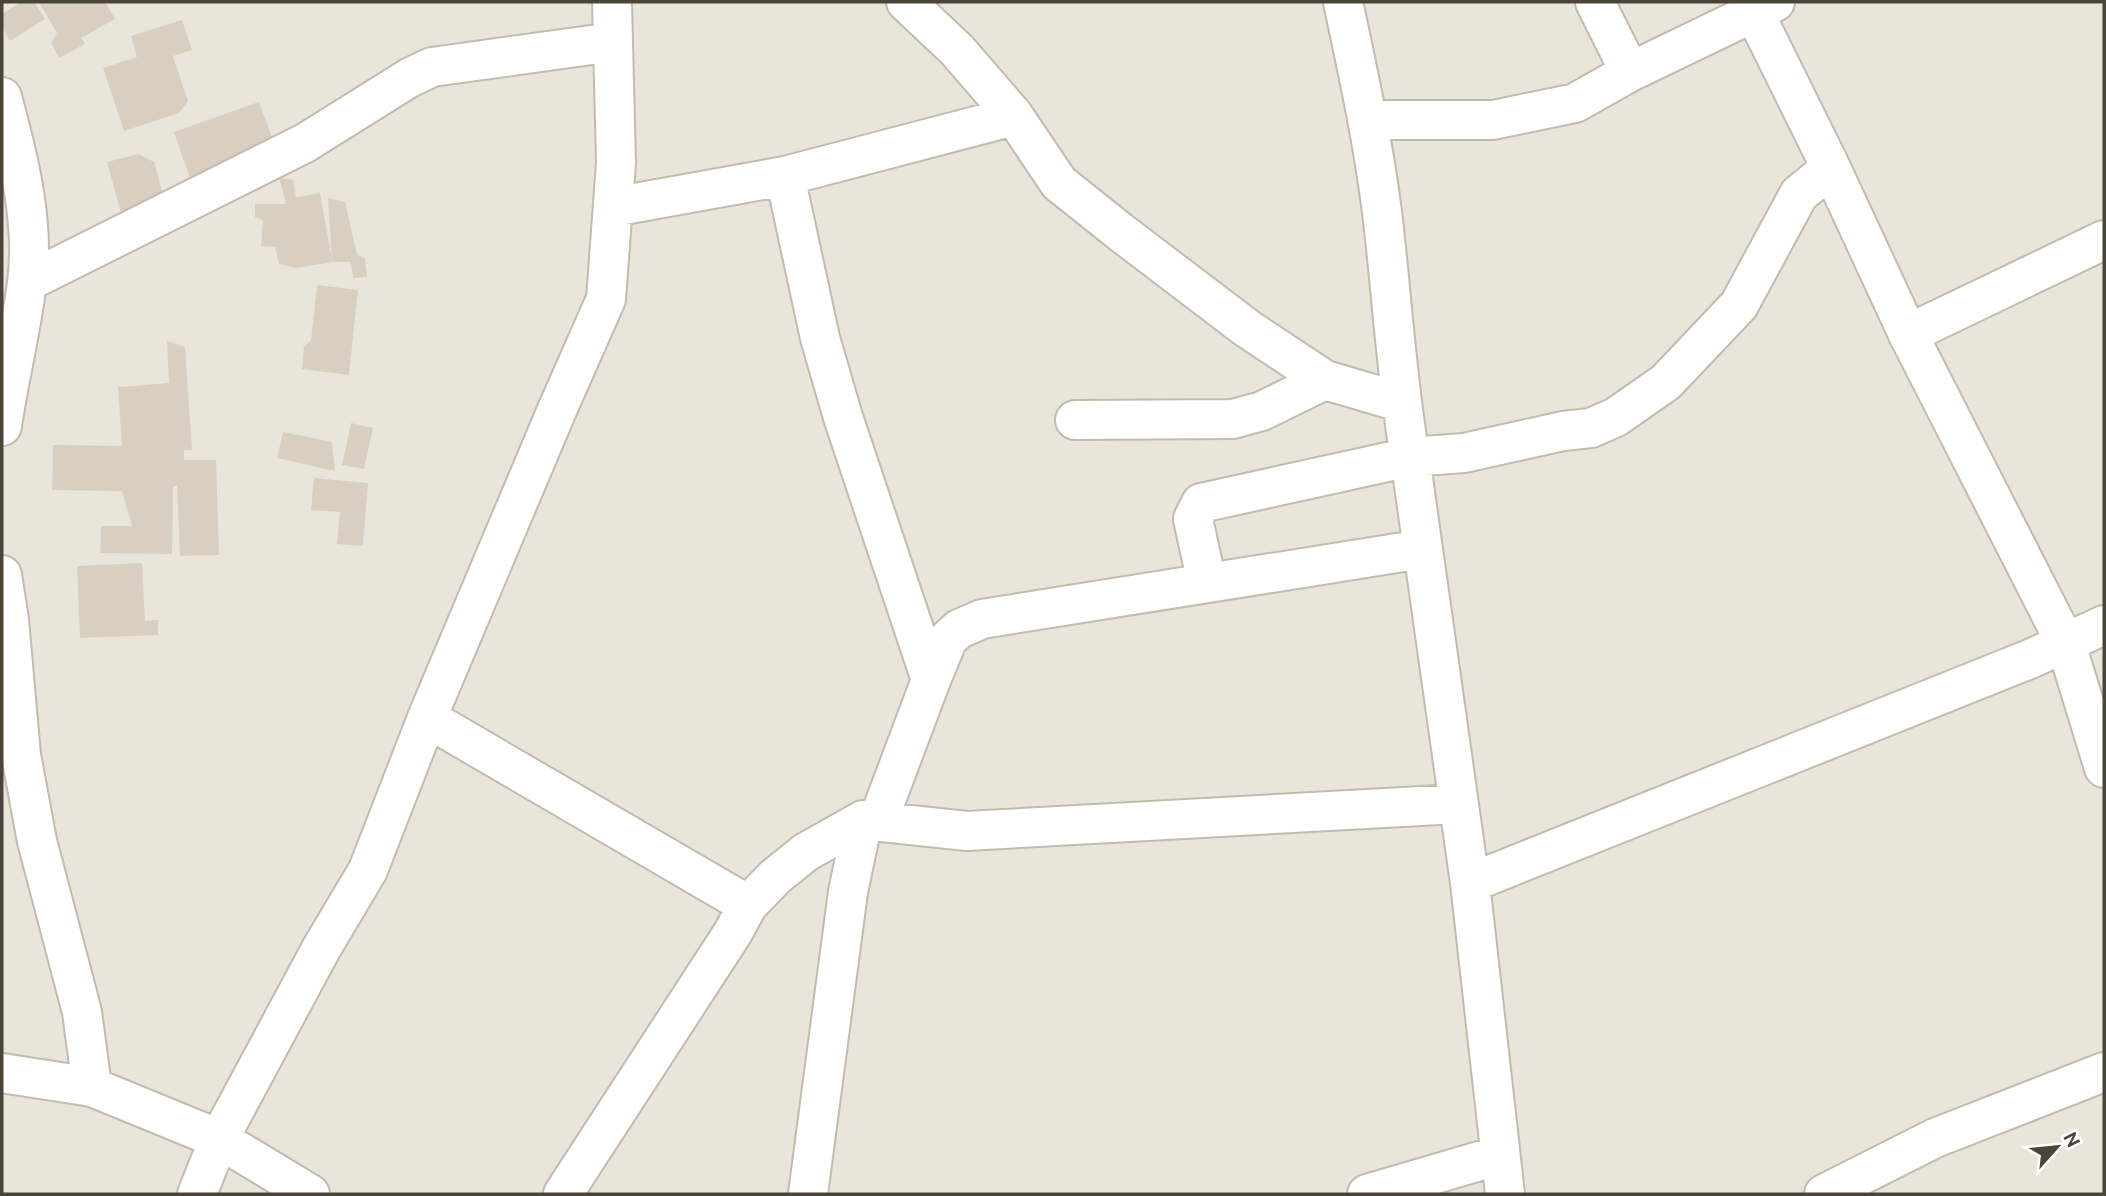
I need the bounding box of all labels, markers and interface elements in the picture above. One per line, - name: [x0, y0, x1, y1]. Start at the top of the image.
- north arrow: [2022, 1112, 2092, 1182]
- text: N: [2059, 1128, 2085, 1151]

